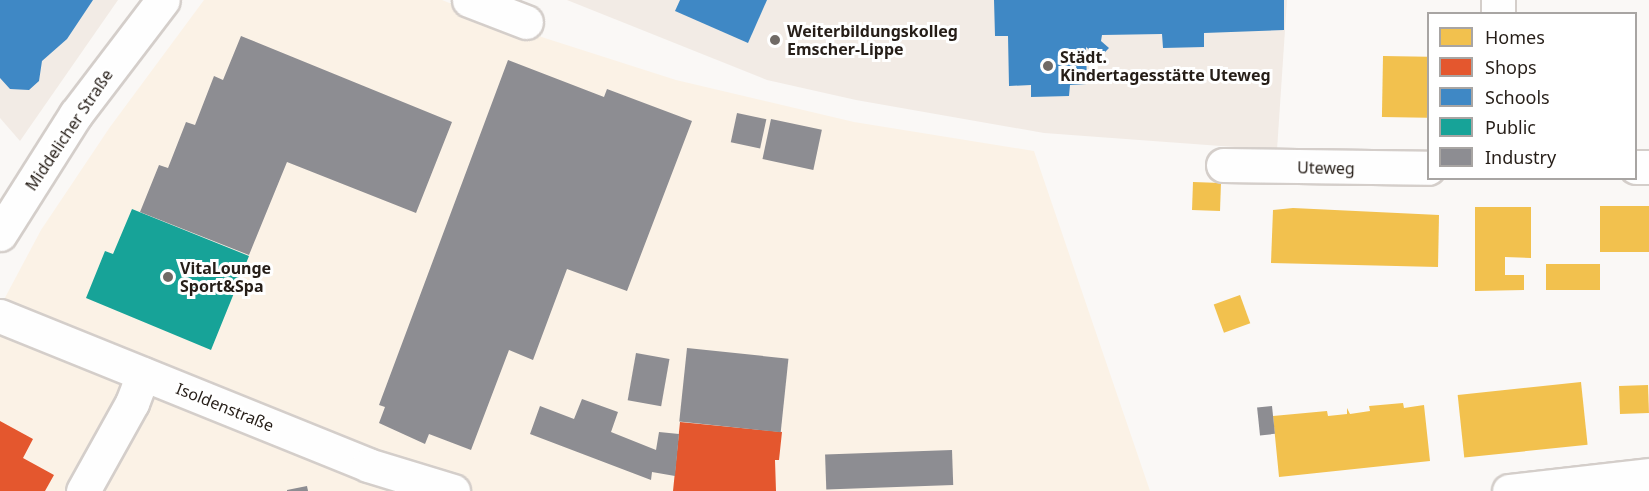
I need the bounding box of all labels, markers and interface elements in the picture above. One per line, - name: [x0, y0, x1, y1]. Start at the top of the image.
- legend: [1427, 12, 1637, 180]
- place label: Weiterbildungskolleg Emscher-Lippe: [787, 21, 958, 59]
- text: Homes: [1485, 25, 1545, 49]
- marker: Weiterbildungskolleg Emscher-Lippe: [768, 33, 782, 47]
- place label: Städt. Kindertagesstätte Uteweg: [1060, 47, 1271, 85]
- text: Shops: [1485, 55, 1537, 79]
- marker: Städt. Kindertagesstätte Uteweg: [1041, 59, 1055, 73]
- street label: Middelicher Straße: [21, 66, 117, 194]
- text: Schools: [1485, 85, 1550, 109]
- text: Public: [1485, 115, 1536, 139]
- text: Industry: [1485, 145, 1556, 169]
- street label: Uteweg: [1297, 158, 1355, 178]
- place label: VitaLounge Sport&Spa: [180, 258, 271, 296]
- marker: VitaLounge Sport&Spa: [161, 270, 175, 284]
- street label: Isoldenstraße: [173, 379, 277, 435]

